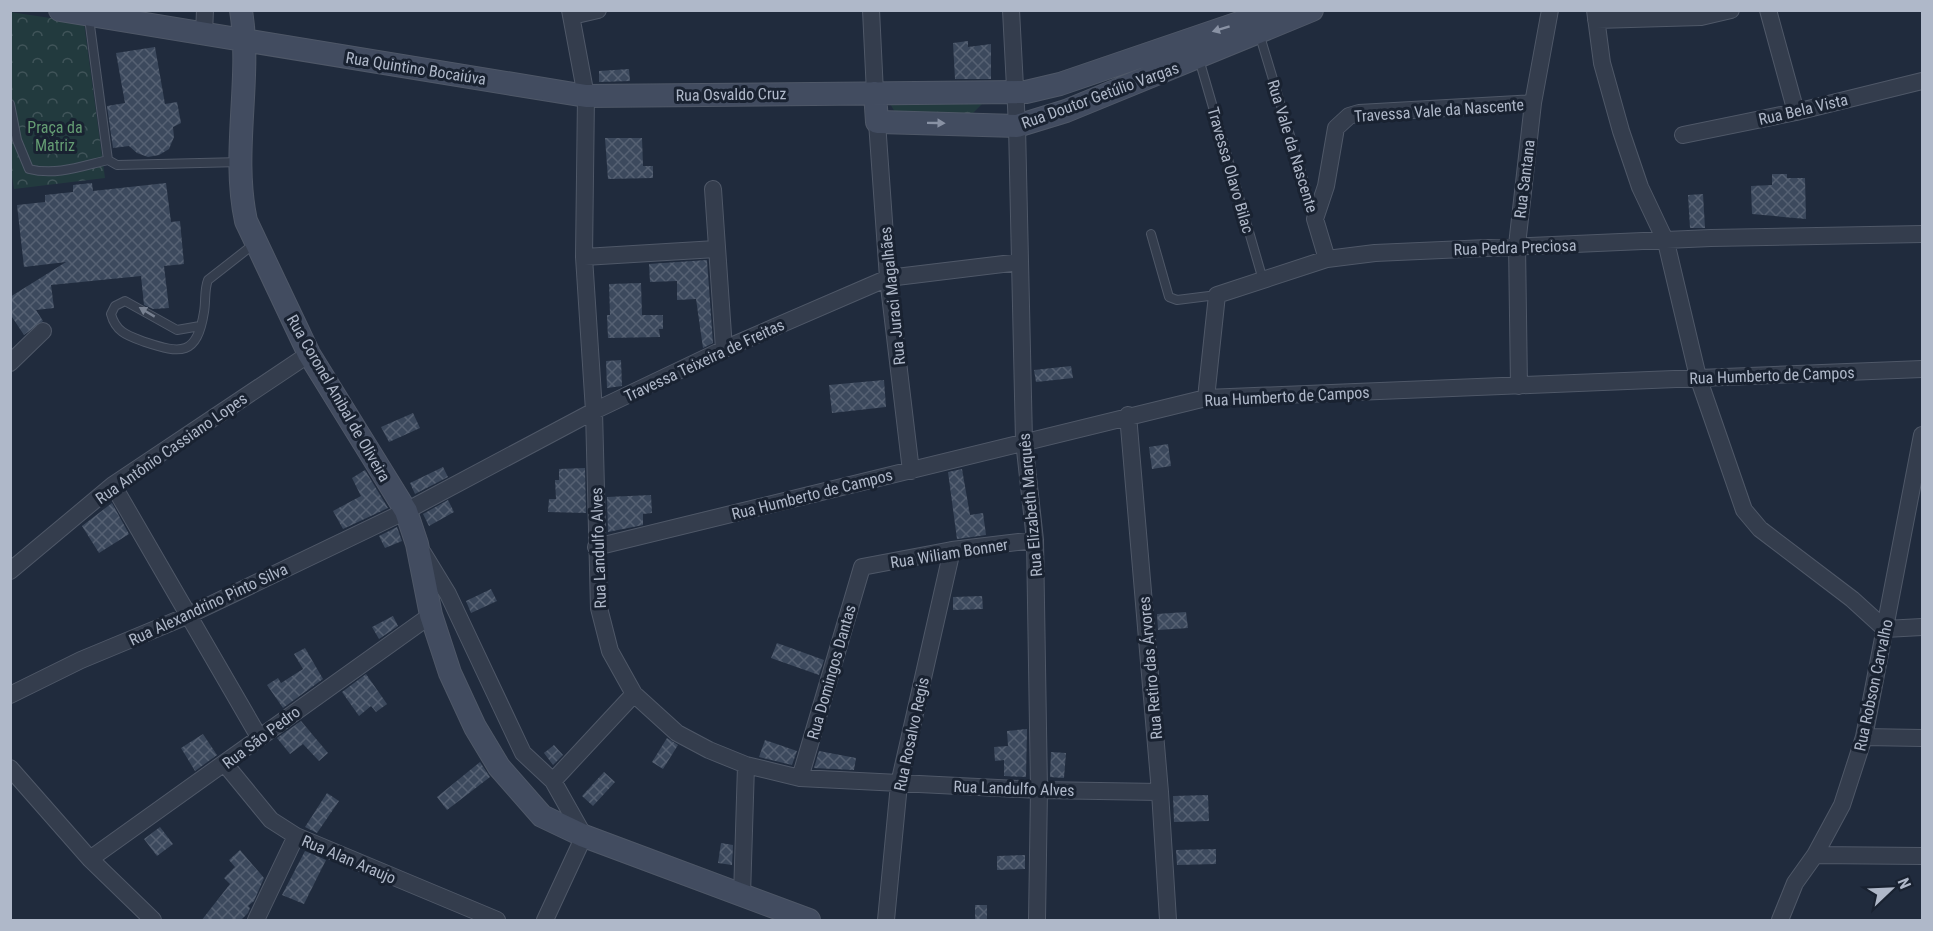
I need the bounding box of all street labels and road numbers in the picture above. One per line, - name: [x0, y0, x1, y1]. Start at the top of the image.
- street label: Rua Quintino Bocaiúva: [344, 48, 487, 89]
- street label: Rua Doutor Getúlio Vargas: [1019, 58, 1181, 133]
- street label: Rua Vale da Nascente: [1263, 78, 1322, 215]
- street label: Rua Osvaldo Cruz: [675, 84, 787, 105]
- street label: Rua Bela Vista: [1757, 90, 1850, 129]
- street label: Travessa Vale da Nascente: [1353, 95, 1525, 126]
- street label: Travessa Olavo Bilac: [1203, 105, 1258, 235]
- street label: Rua Santana: [1510, 139, 1539, 219]
- street label: Rua Juraci Magalhães: [876, 226, 909, 366]
- street label: Rua Pedra Preciosa: [1453, 236, 1577, 259]
- street label: Rua Coronel Anibal de Oliveira: [283, 311, 394, 485]
- street label: Travessa Teixeira de Freitas: [621, 315, 787, 406]
- street label: Rua Humberto de Campos: [1689, 363, 1855, 388]
- street label: Rua Humberto de Campos: [1204, 383, 1370, 410]
- street label: Rua Antônio Cassiano Lopes: [92, 389, 251, 508]
- street label: Rua Elizabeth Marquês: [1015, 432, 1046, 578]
- street label: Rua Humberto de Campos: [730, 465, 895, 524]
- street label: Rua Landulfo Alves: [587, 487, 610, 609]
- street label: Rua Wiliam Bonner: [889, 535, 1009, 572]
- street label: Rua Alexandrino Pinto Silva: [126, 559, 291, 650]
- street label: Rua Retiro das Árvores: [1135, 596, 1166, 740]
- street label: Rua Domingos Dantas: [803, 603, 860, 742]
- street label: Rua Robson Carvalho: [1850, 617, 1897, 753]
- street label: Rua Rosalvo Regis: [890, 675, 933, 793]
- street label: Rua São Pedro: [219, 702, 304, 773]
- street label: Rua Landulfo Alves: [953, 777, 1075, 800]
- street label: Rua Alan Araujo: [299, 831, 399, 888]

